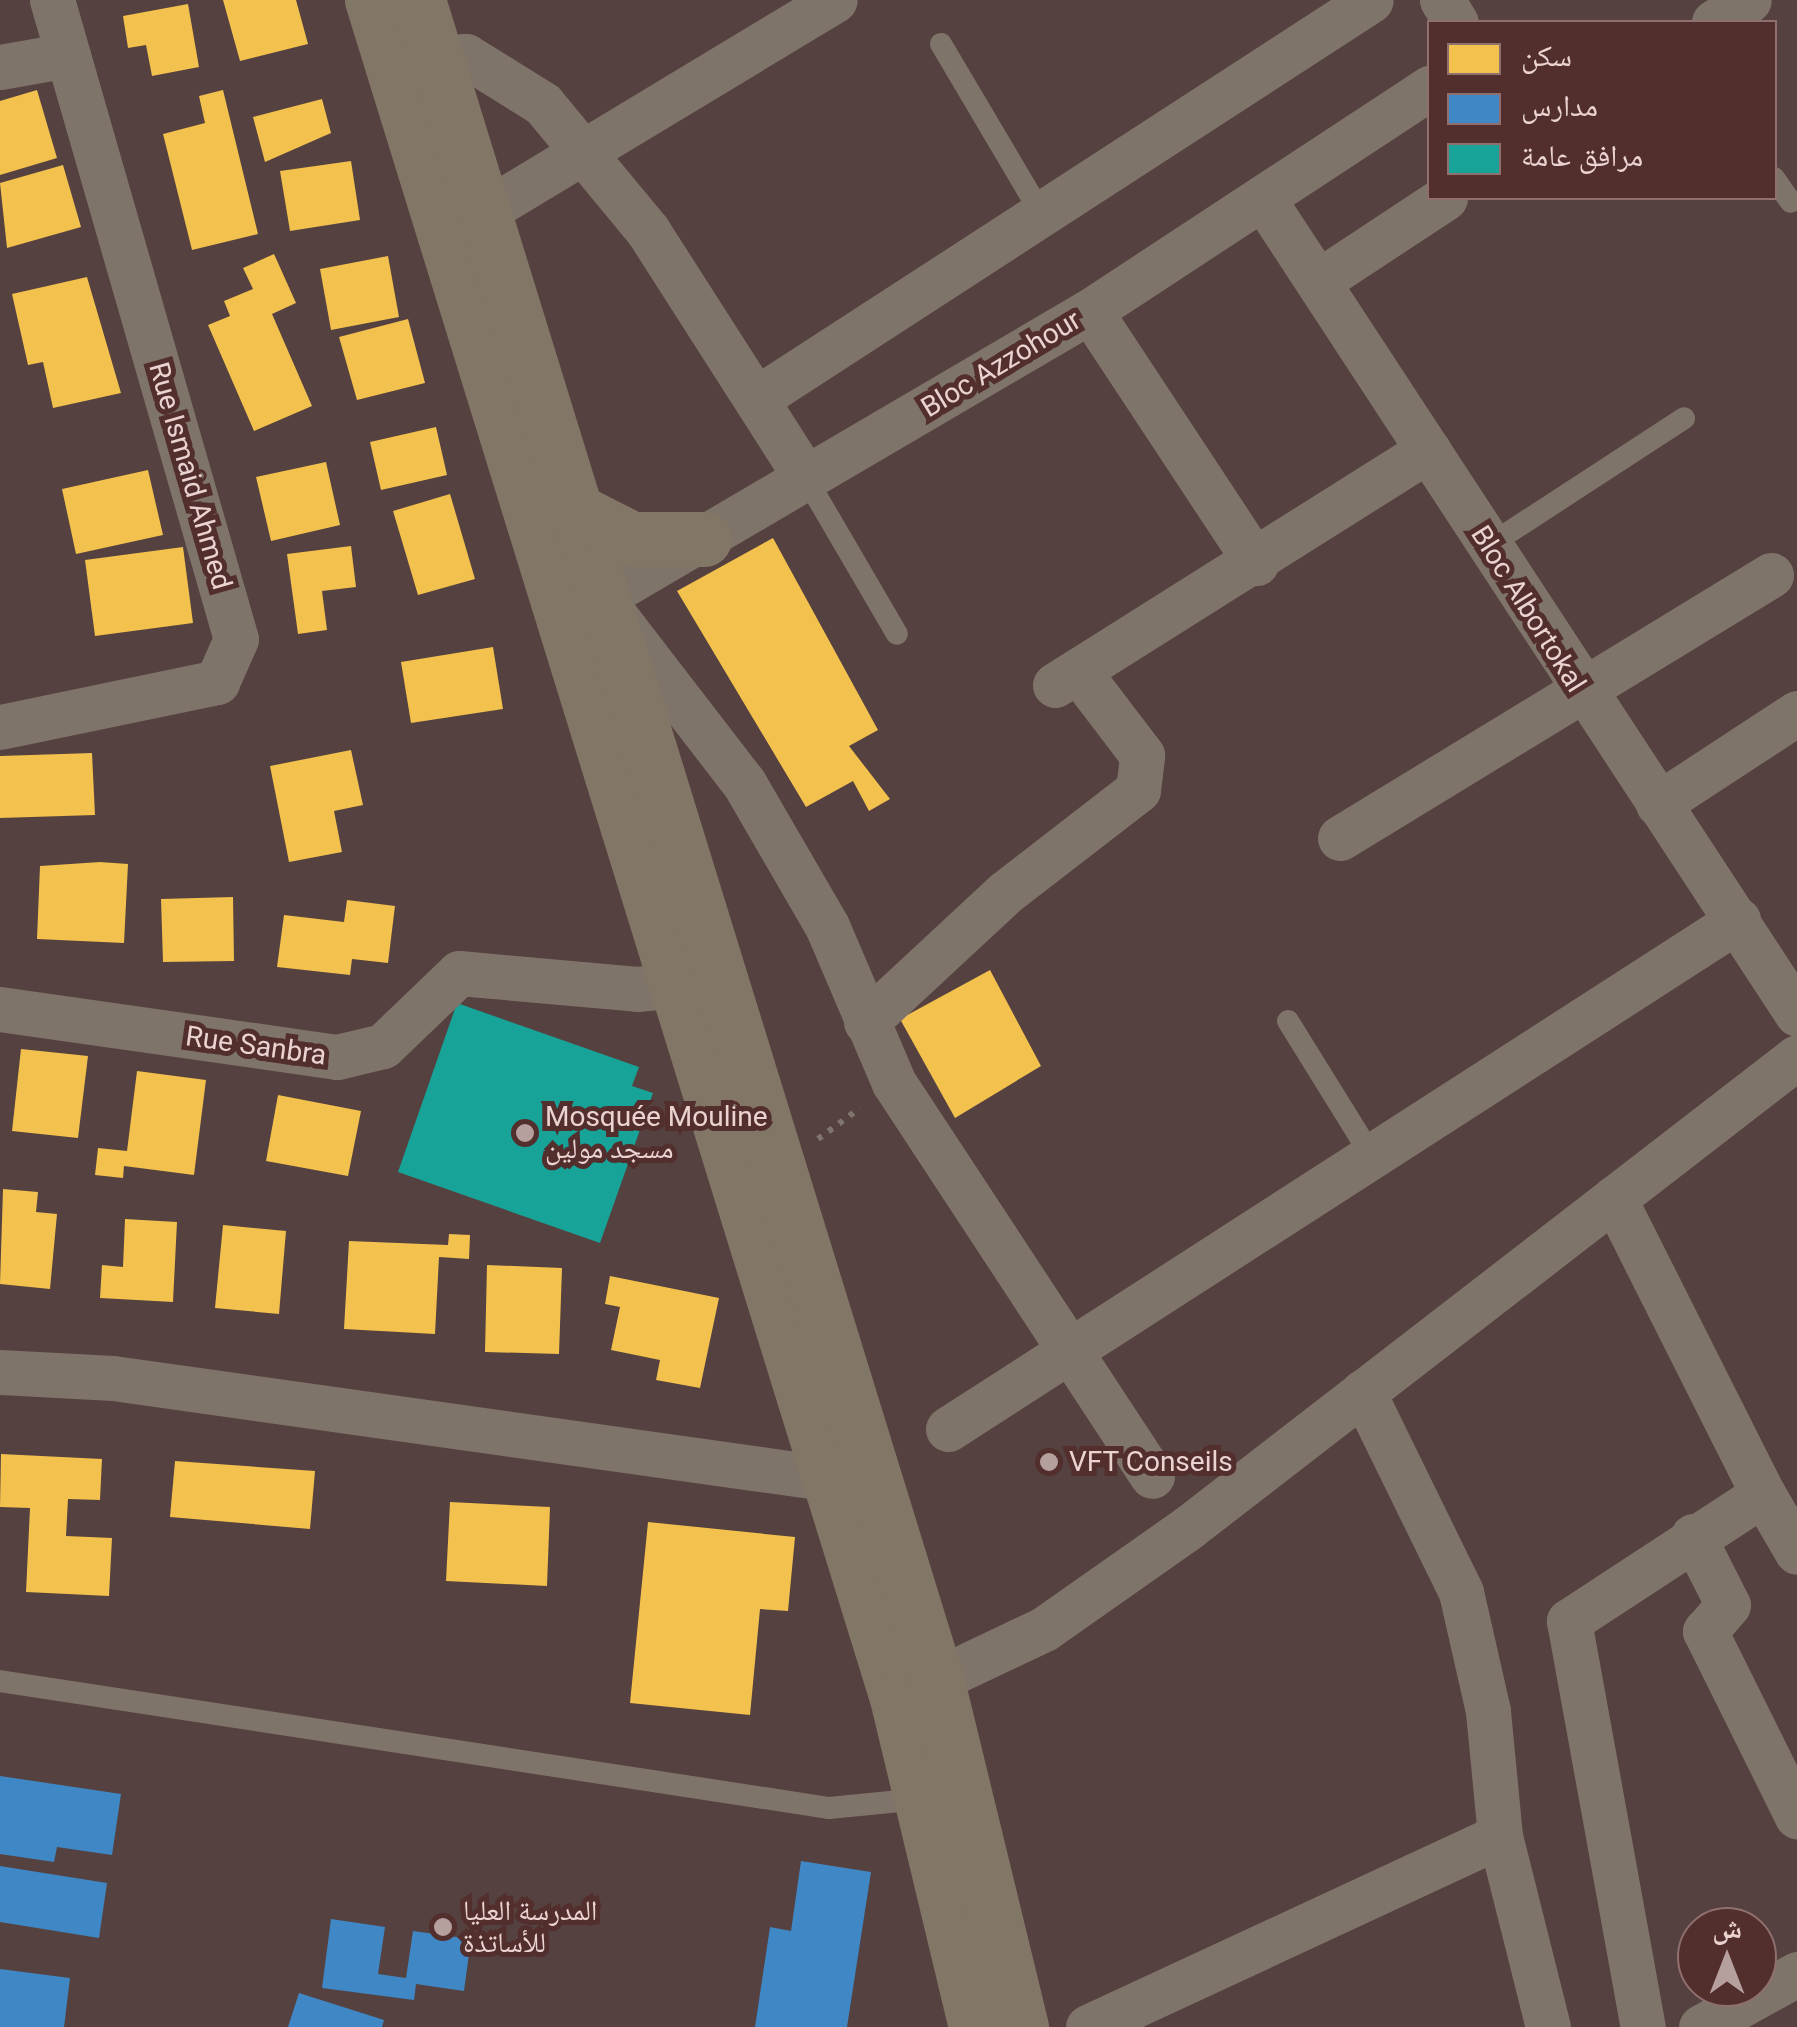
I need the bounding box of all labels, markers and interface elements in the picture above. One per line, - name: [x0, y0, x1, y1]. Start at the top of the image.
- legend: [1427, 20, 1777, 200]
- text: سكن: [1521, 38, 1572, 73]
- text: مدارس: [1521, 88, 1598, 123]
- text: مرافق عامة: [1521, 138, 1643, 173]
- street label: Bloc Azzohour: [915, 303, 1087, 425]
- street label: Rue Ismaid Ahmed: [141, 359, 239, 593]
- street label: Bloc Albortokal: [1463, 520, 1593, 698]
- street label: Rue Sanbra: [184, 1020, 328, 1072]
- place label: Mosquée Mouline مسجد مولين: [545, 1100, 768, 1166]
- marker: Mosquée Mouline مسجد مولين: [514, 1122, 536, 1144]
- place label: VFT Conseils: [1069, 1445, 1233, 1479]
- marker: VFT Conseils: [1038, 1451, 1060, 1473]
- place label: المدرسة العليا للأساتذة: [463, 1894, 597, 1960]
- north arrow: [1677, 1907, 1777, 2007]
- text: ش: [1712, 1912, 1742, 1945]
- marker: المدرسة العليا للأساتذة: [432, 1916, 454, 1938]

